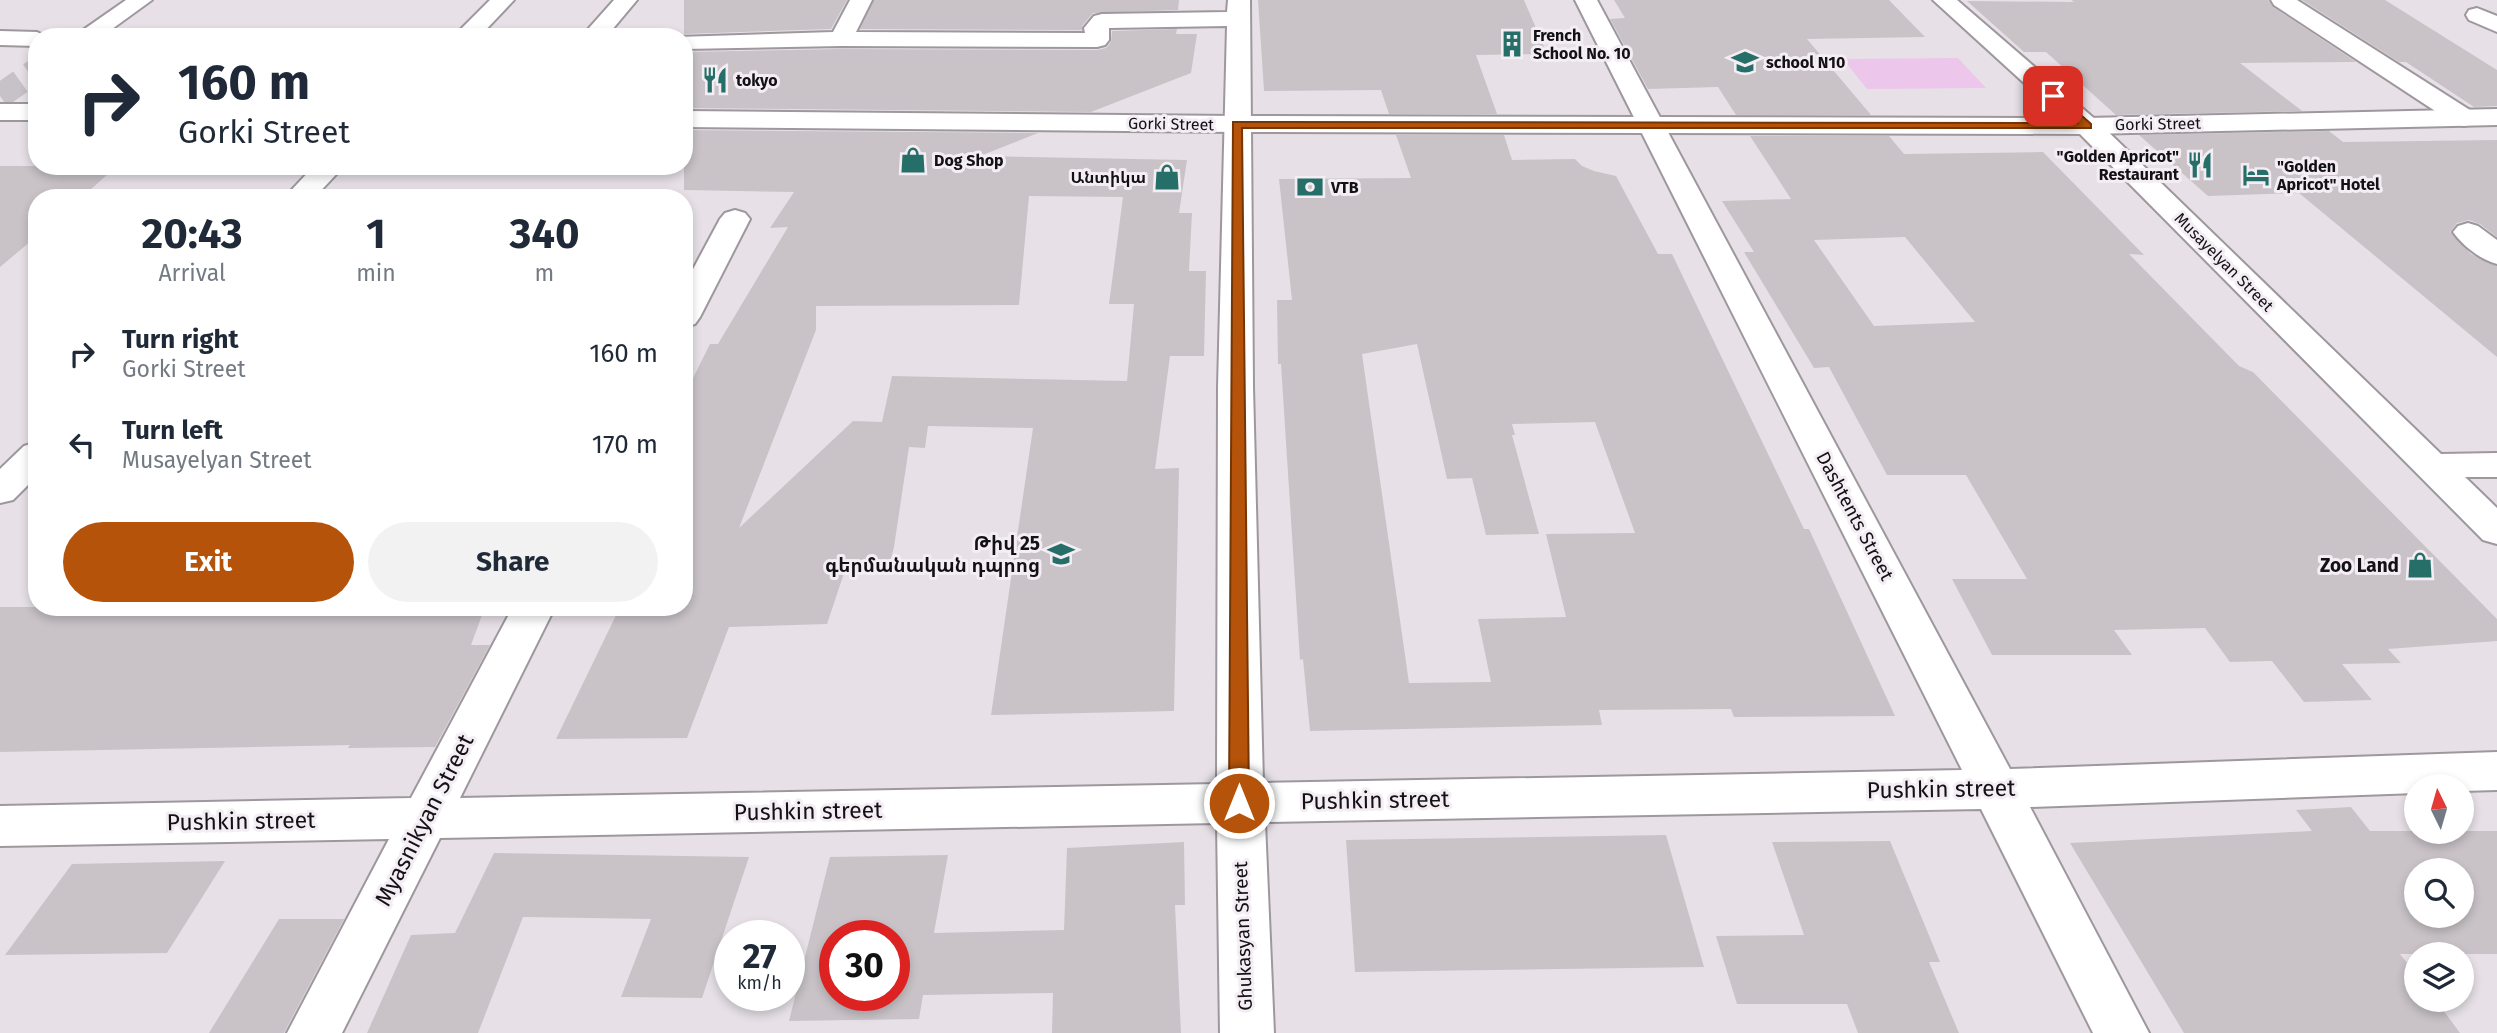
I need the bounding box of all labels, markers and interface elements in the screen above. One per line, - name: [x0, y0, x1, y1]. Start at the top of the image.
- place label: French School No. 10: [1533, 26, 1631, 63]
- building icon: French School No. 10: [1497, 29, 1527, 59]
- school or university icon: school N10: [1730, 47, 1760, 77]
- text: 160 m: [178, 53, 310, 112]
- place label: school N10: [1766, 53, 1845, 72]
- icon: right: [63, 56, 154, 147]
- restaurant icon: tokyo: [700, 65, 730, 95]
- pin: [2023, 66, 2083, 126]
- place label: tokyo: [736, 71, 778, 90]
- icon: arrive: [2034, 77, 2072, 115]
- text: Gorki Street: [178, 113, 350, 151]
- street label: Gorki Street: [1128, 114, 1214, 134]
- street label: Gorki Street: [2115, 114, 2201, 134]
- shop icon: Dog Shop: [898, 145, 928, 175]
- place label: "Golden Apricot" Restaurant: [2057, 147, 2180, 184]
- restaurant icon: "Golden Apricot" Restaurant: [2185, 150, 2215, 180]
- place label: Dog Shop: [934, 151, 1004, 170]
- place label: "Golden Apricot" Hotel: [2276, 157, 2380, 194]
- hotel icon: "Golden Apricot" Hotel: [2241, 160, 2271, 190]
- shop icon: Անտիկա: [1152, 162, 1182, 192]
- place label: Անտիկա: [1071, 168, 1146, 187]
- bank icon: VTB: [1295, 172, 1325, 202]
- place label: VTB: [1330, 178, 1359, 197]
- text: 20:43: [142, 209, 243, 259]
- text: 1: [366, 209, 386, 259]
- text: 340: [509, 209, 579, 259]
- street label: Musayelyan Street: [2171, 209, 2278, 316]
- text: Arrival: [158, 259, 226, 287]
- text: min: [356, 259, 396, 287]
- text: m: [535, 259, 554, 287]
- text: Turn right: [122, 324, 239, 355]
- icon: right: [63, 335, 101, 373]
- text: 160 m: [589, 338, 658, 369]
- text: Gorki Street: [122, 355, 246, 383]
- text: Turn left: [122, 415, 223, 446]
- icon: left: [63, 426, 101, 464]
- text: 170 m: [592, 429, 658, 460]
- text: Musayelyan Street: [122, 446, 312, 474]
- street label: Dashtents Street: [1811, 448, 1899, 584]
- button: Exit: [63, 522, 354, 602]
- button: Share: [368, 522, 658, 602]
- place label: Թիվ 25 գերմանական դպրոց: [825, 532, 1040, 577]
- school or university icon: Թիվ 25 գերմանական դպրոց: [1046, 539, 1076, 569]
- shop icon: Zoo Land: [2405, 550, 2435, 580]
- place label: Zoo Land: [2320, 554, 2399, 577]
- street label: Myasnikyan Street: [369, 729, 480, 911]
- position arrow: [1202, 766, 1276, 840]
- street label: Pushkin street: [1866, 774, 2016, 804]
- north arrow: [2404, 774, 2474, 844]
- map controls: [2404, 774, 2474, 1012]
- street label: Pushkin street: [1300, 785, 1450, 815]
- street label: Pushkin street: [733, 796, 883, 826]
- street label: Pushkin street: [166, 806, 316, 836]
- button: search: [2404, 858, 2474, 928]
- street label: Ghukasyan Street: [1229, 861, 1257, 1011]
- speed limit sign: 30: [819, 920, 910, 1011]
- text: 27: [742, 935, 777, 977]
- button: layers: [2404, 942, 2474, 1012]
- text: km/h: [737, 972, 782, 994]

